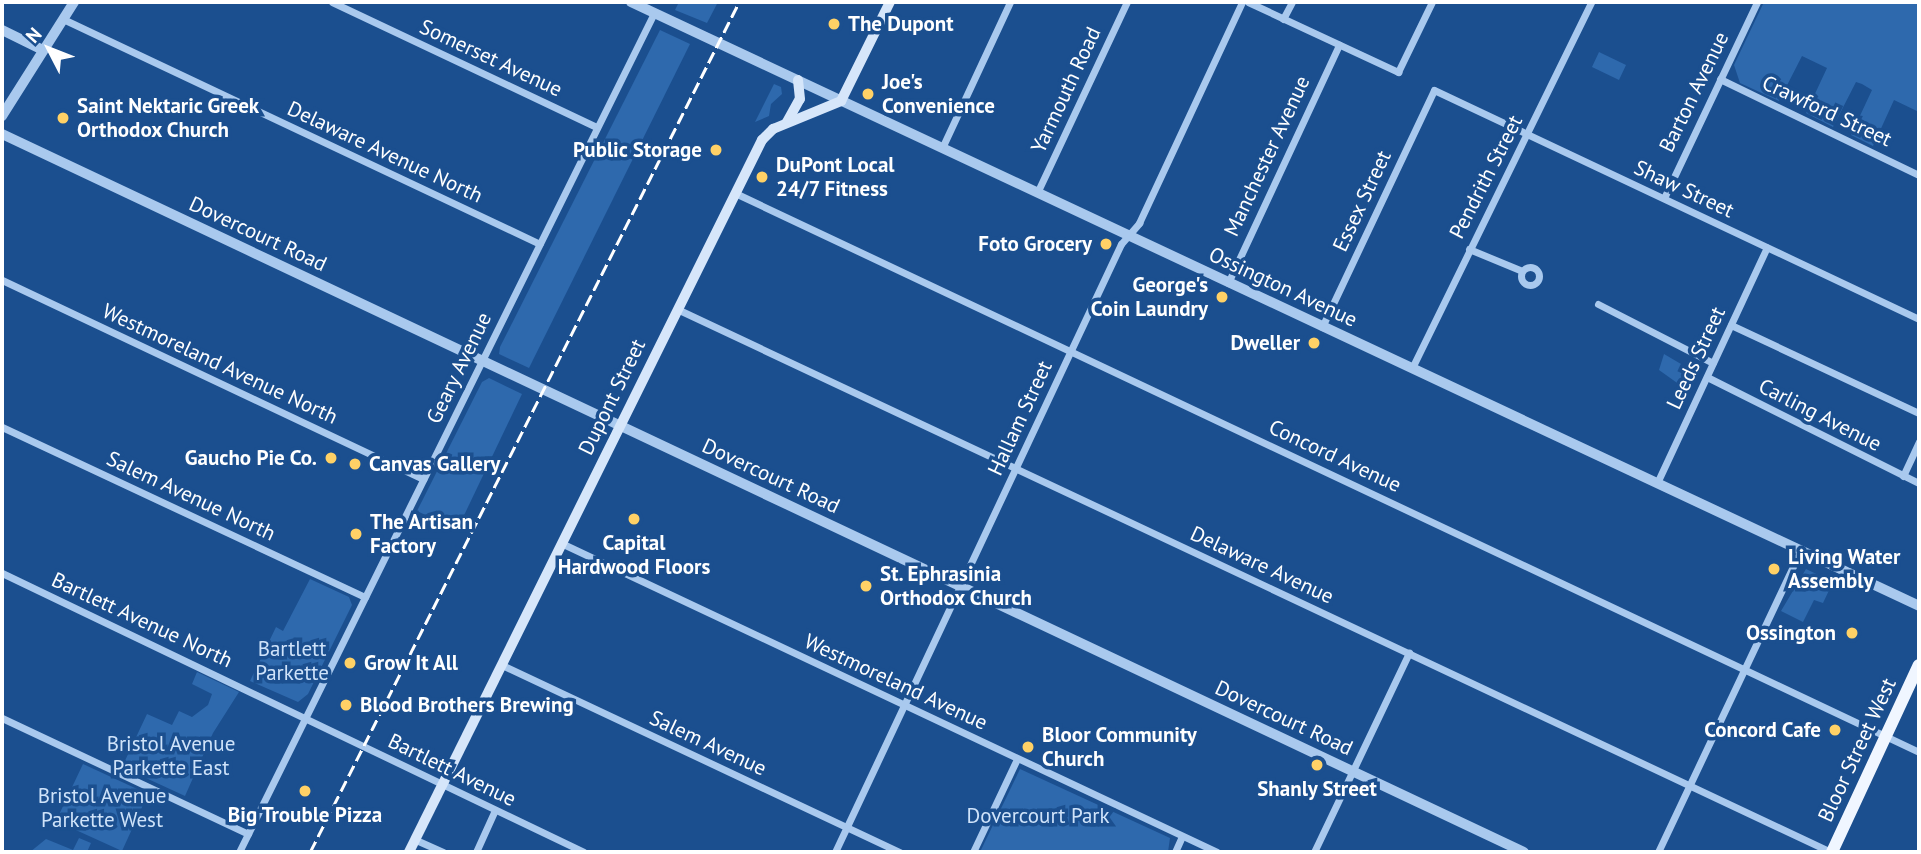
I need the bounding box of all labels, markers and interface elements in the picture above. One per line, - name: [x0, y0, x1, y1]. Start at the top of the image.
- place label: The Dupont: [848, 11, 954, 37]
- north arrow: [14, 14, 84, 84]
- street label: Somerset Avenue: [415, 14, 567, 102]
- marker: The Dupont: [826, 16, 842, 32]
- text: N: [20, 22, 46, 48]
- street label: Yarmouth Road: [1026, 23, 1106, 157]
- street label: Barton Avenue: [1654, 27, 1734, 157]
- place label: Joe's Convenience: [882, 69, 995, 119]
- street label: Crawford Street: [1758, 70, 1896, 152]
- street label: Manchester Avenue: [1219, 71, 1315, 241]
- marker: Joe's Convenience: [860, 86, 876, 102]
- place label: Saint Nektaric Greek Orthodox Church: [77, 93, 260, 143]
- street label: Delaware Avenue North: [283, 96, 487, 208]
- marker: Saint Nektaric Greek Orthodox Church: [55, 110, 71, 126]
- street label: Pendrith Street: [1444, 111, 1528, 243]
- place label: Public Storage: [572, 137, 702, 163]
- marker: Public Storage: [708, 142, 724, 158]
- street label: Essex Street: [1328, 146, 1396, 256]
- place label: DuPont Local 24/7 Fitness: [776, 152, 895, 202]
- street label: Shaw Street: [1630, 155, 1738, 223]
- marker: DuPont Local 24/7 Fitness: [754, 169, 770, 185]
- street label: Dovercourt Road: [185, 191, 331, 277]
- place label: Foto Grocery: [978, 231, 1092, 257]
- marker: Foto Grocery: [1098, 236, 1114, 252]
- street label: Ossington Avenue: [1205, 242, 1361, 332]
- place label: George's Coin Laundry: [1091, 272, 1208, 322]
- marker: George's Coin Laundry: [1214, 289, 1230, 305]
- street label: Westmoreland Avenue North: [98, 298, 342, 430]
- street label: Leeds Street: [1661, 303, 1731, 413]
- street label: Geary Avenue: [421, 308, 497, 428]
- place label: Dweller: [1230, 330, 1300, 356]
- street label: Dupont Street: [573, 335, 651, 459]
- marker: Dweller: [1306, 335, 1322, 351]
- street label: Hallam Street: [982, 357, 1058, 479]
- street label: Carling Avenue: [1754, 373, 1886, 457]
- street label: Concord Avenue: [1264, 414, 1406, 498]
- street label: Dovercourt Road: [698, 433, 844, 519]
- place label: Gaucho Pie Co.: [185, 445, 317, 471]
- street label: Salem Avenue North: [102, 446, 280, 546]
- marker: Gaucho Pie Co.: [323, 450, 339, 466]
- place label: Canvas Gallery: [369, 451, 501, 477]
- marker: Canvas Gallery: [347, 456, 363, 472]
- place label: The Artisan Factory: [370, 509, 474, 559]
- marker: Capital Hardwood Floors: [626, 511, 642, 527]
- street label: Delaware Avenue: [1186, 521, 1338, 609]
- marker: The Artisan Factory: [348, 526, 364, 542]
- place label: Capital Hardwood Floors: [558, 530, 710, 580]
- place label: Living Water Assembly: [1788, 544, 1901, 594]
- place label: St. Ephrasinia Orthodox Church: [880, 561, 1033, 611]
- marker: Living Water Assembly: [1766, 561, 1782, 577]
- street label: Bartlett Avenue North: [47, 567, 237, 673]
- marker: St. Ephrasinia Orthodox Church: [858, 578, 874, 594]
- place label: Ossington: [1746, 620, 1836, 646]
- marker: Ossington: [1842, 623, 1862, 643]
- street label: Westmoreland Avenue: [800, 628, 992, 736]
- park label: Bartlett Parkette: [255, 636, 329, 686]
- place label: Grow It All: [364, 650, 459, 676]
- marker: Grow It All: [342, 655, 358, 671]
- street label: Bloor Street West: [1813, 674, 1901, 826]
- street label: Dovercourt Road: [1211, 675, 1357, 761]
- place label: Blood Brothers Brewing: [360, 692, 574, 718]
- marker: Blood Brothers Brewing: [338, 697, 354, 713]
- street label: Salem Avenue: [645, 705, 771, 781]
- place label: Concord Cafe: [1704, 717, 1821, 743]
- place label: Bloor Community Church: [1042, 722, 1197, 772]
- marker: Concord Cafe: [1827, 722, 1843, 738]
- street label: Bartlett Avenue: [384, 728, 520, 812]
- park label: Bristol Avenue Parkette East: [106, 731, 236, 781]
- marker: Bloor Community Church: [1020, 739, 1036, 755]
- marker: Shanly Street: [1309, 757, 1325, 773]
- place label: Shanly Street: [1257, 776, 1377, 802]
- park label: Bristol Avenue Parkette West: [37, 783, 167, 833]
- marker: Big Trouble Pizza: [297, 783, 313, 799]
- place label: Big Trouble Pizza: [227, 802, 383, 828]
- park label: Dovercourt Park: [966, 803, 1110, 829]

